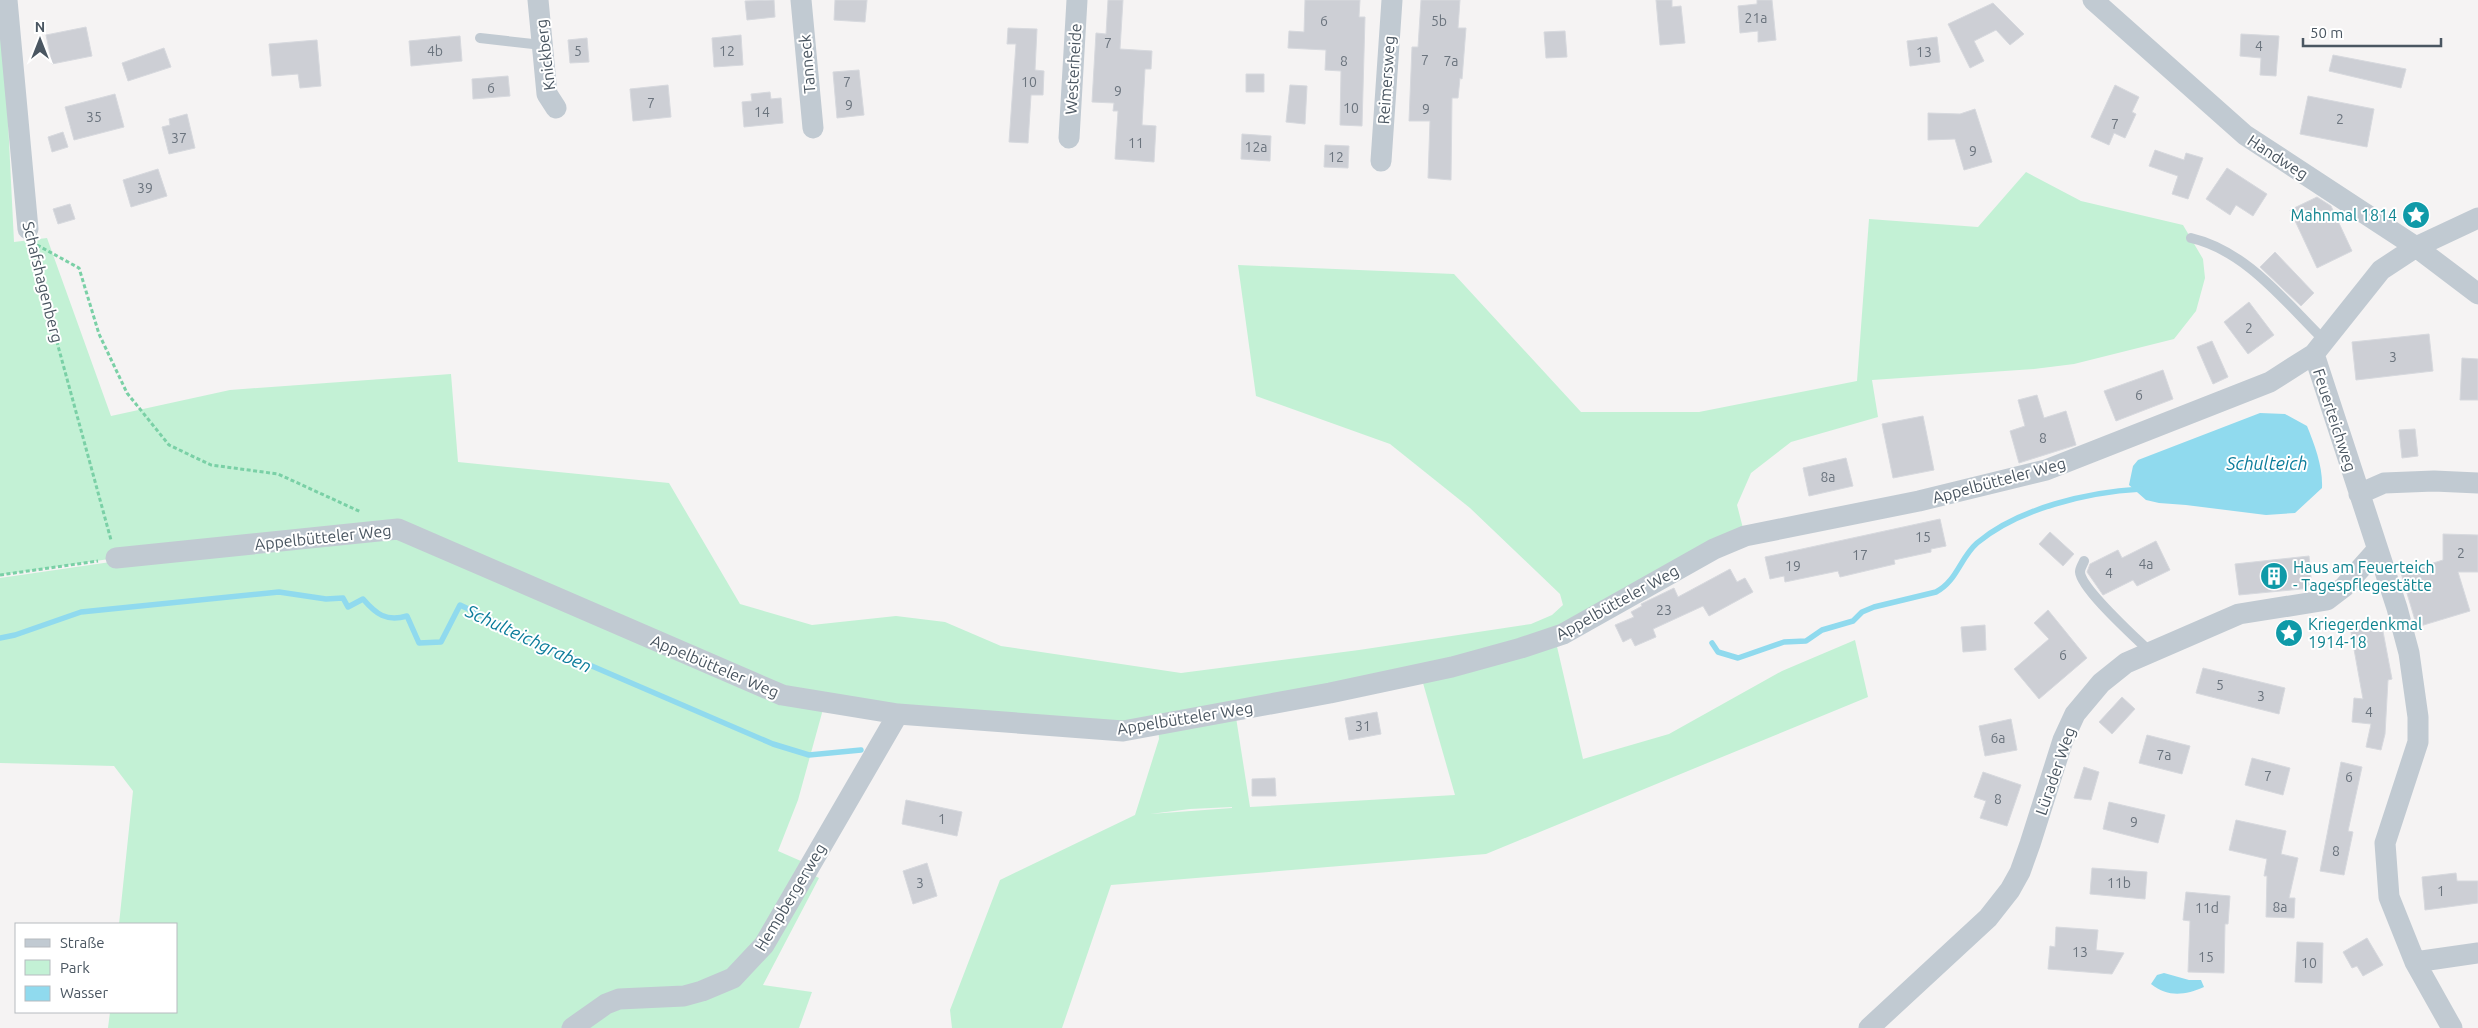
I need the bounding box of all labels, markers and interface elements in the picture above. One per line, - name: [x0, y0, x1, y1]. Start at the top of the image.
- house number: 21a: [1745, 10, 1768, 26]
- house number: 6: [1320, 13, 1328, 29]
- house number: 5b: [1431, 13, 1447, 29]
- north arrow: [15, 15, 65, 65]
- scale bar: [2303, 15, 2440, 47]
- street label: Knickberg: [532, 18, 558, 92]
- text: N: [35, 19, 45, 35]
- street label: Westerheide: [1062, 23, 1084, 115]
- text: 50 m: [2310, 24, 2343, 41]
- street label: Tanneck: [795, 34, 819, 94]
- house number: 7: [1104, 35, 1112, 51]
- street label: Reimersweg: [1374, 35, 1398, 125]
- house number: 4: [2255, 38, 2263, 54]
- house number: 4b: [427, 43, 443, 59]
- house number: 5: [574, 43, 582, 59]
- house number: 12: [719, 43, 735, 59]
- house number: 13: [1916, 44, 1932, 60]
- house number: 7: [1421, 52, 1429, 68]
- house number: 8: [1340, 53, 1348, 69]
- house number: 7a: [1443, 53, 1459, 69]
- house number: 7: [843, 74, 851, 90]
- house number: 10: [1021, 74, 1037, 90]
- house number: 6: [487, 80, 495, 96]
- house number: 9: [1114, 83, 1122, 99]
- house number: 7: [647, 95, 655, 111]
- house number: 9: [845, 97, 853, 113]
- house number: 10: [1343, 100, 1359, 116]
- house number: 9: [1422, 101, 1430, 117]
- house number: 14: [754, 104, 770, 120]
- house number: 35: [86, 109, 102, 125]
- house number: 2: [2336, 111, 2344, 127]
- house number: 7: [2111, 116, 2119, 132]
- house number: 37: [171, 130, 187, 146]
- street label: Handweg: [2244, 131, 2312, 183]
- house number: 11: [1128, 135, 1144, 151]
- house number: 12a: [1245, 139, 1268, 155]
- house number: 9: [1969, 143, 1977, 159]
- house number: 12: [1328, 149, 1344, 165]
- house number: 39: [137, 180, 153, 196]
- place icon: Mahnmal 1814: [2401, 200, 2431, 230]
- place label: Mahnmal 1814: [2291, 206, 2397, 224]
- street label: Schafshagenberg: [19, 220, 67, 344]
- house number: 2: [2245, 320, 2253, 336]
- house number: 3: [2389, 349, 2397, 365]
- street label: Feuerteichweg: [2310, 366, 2360, 474]
- house number: 6: [2135, 387, 2143, 403]
- house number: 8: [2039, 430, 2047, 446]
- water label: Schulteich: [2225, 453, 2308, 473]
- street label: Appelbütteler Weg: [1930, 454, 2068, 506]
- house number: 8a: [1820, 469, 1836, 485]
- street label: Appelbütteler Weg: [254, 521, 392, 553]
- house number: 15: [1915, 529, 1931, 545]
- house number: 2: [2457, 545, 2465, 561]
- house number: 17: [1852, 547, 1868, 563]
- house number: 4a: [2138, 556, 2154, 572]
- house number: 19: [1785, 558, 1801, 574]
- place label: Haus am Feuerteich - Tagespflegestätte: [2293, 558, 2435, 594]
- street label: Appelbütteler Weg: [1553, 561, 1681, 643]
- building icon: Haus am Feuerteich - Tagespflegestätte: [2259, 561, 2289, 591]
- house number: 4: [2105, 565, 2113, 581]
- water label: Schulteichgraben: [462, 600, 595, 676]
- house number: 23: [1656, 602, 1672, 618]
- place label: Kriegerdenkmal 1914-18: [2308, 615, 2422, 651]
- place icon: Kriegerdenkmal 1914-18: [2274, 618, 2304, 648]
- street label: Appelbütteler Weg: [648, 631, 782, 701]
- house number: 6: [2059, 647, 2067, 663]
- house number: 5: [2216, 677, 2224, 693]
- house number: 3: [2257, 688, 2265, 704]
- street label: Appelbütteler Weg: [1116, 698, 1254, 738]
- house number: 4: [2365, 704, 2373, 720]
- house number: 31: [1355, 718, 1371, 734]
- street label: Lürader Weg: [2032, 725, 2078, 817]
- house number: 6a: [1990, 730, 2006, 746]
- house number: 7a: [2156, 747, 2172, 763]
- house number: 7: [2264, 768, 2272, 784]
- house number: 6: [2345, 769, 2353, 785]
- house number: 8: [1994, 791, 2002, 807]
- house number: 1: [938, 811, 946, 827]
- house number: 9: [2130, 814, 2138, 830]
- street label: Hempbergerweg: [751, 840, 829, 954]
- house number: 8: [2332, 843, 2340, 859]
- house number: 3: [916, 875, 924, 891]
- house number: 11b: [2107, 875, 2131, 891]
- house number: 1: [2437, 883, 2445, 899]
- house number: 8a: [2272, 899, 2288, 915]
- house number: 11d: [2195, 900, 2219, 916]
- legend: [15, 923, 178, 1013]
- text: Straße: [60, 934, 104, 951]
- house number: 13: [2072, 944, 2088, 960]
- house number: 15: [2198, 949, 2214, 965]
- house number: 10: [2301, 955, 2317, 971]
- text: Park: [60, 959, 90, 976]
- text: Wasser: [60, 984, 109, 1001]

